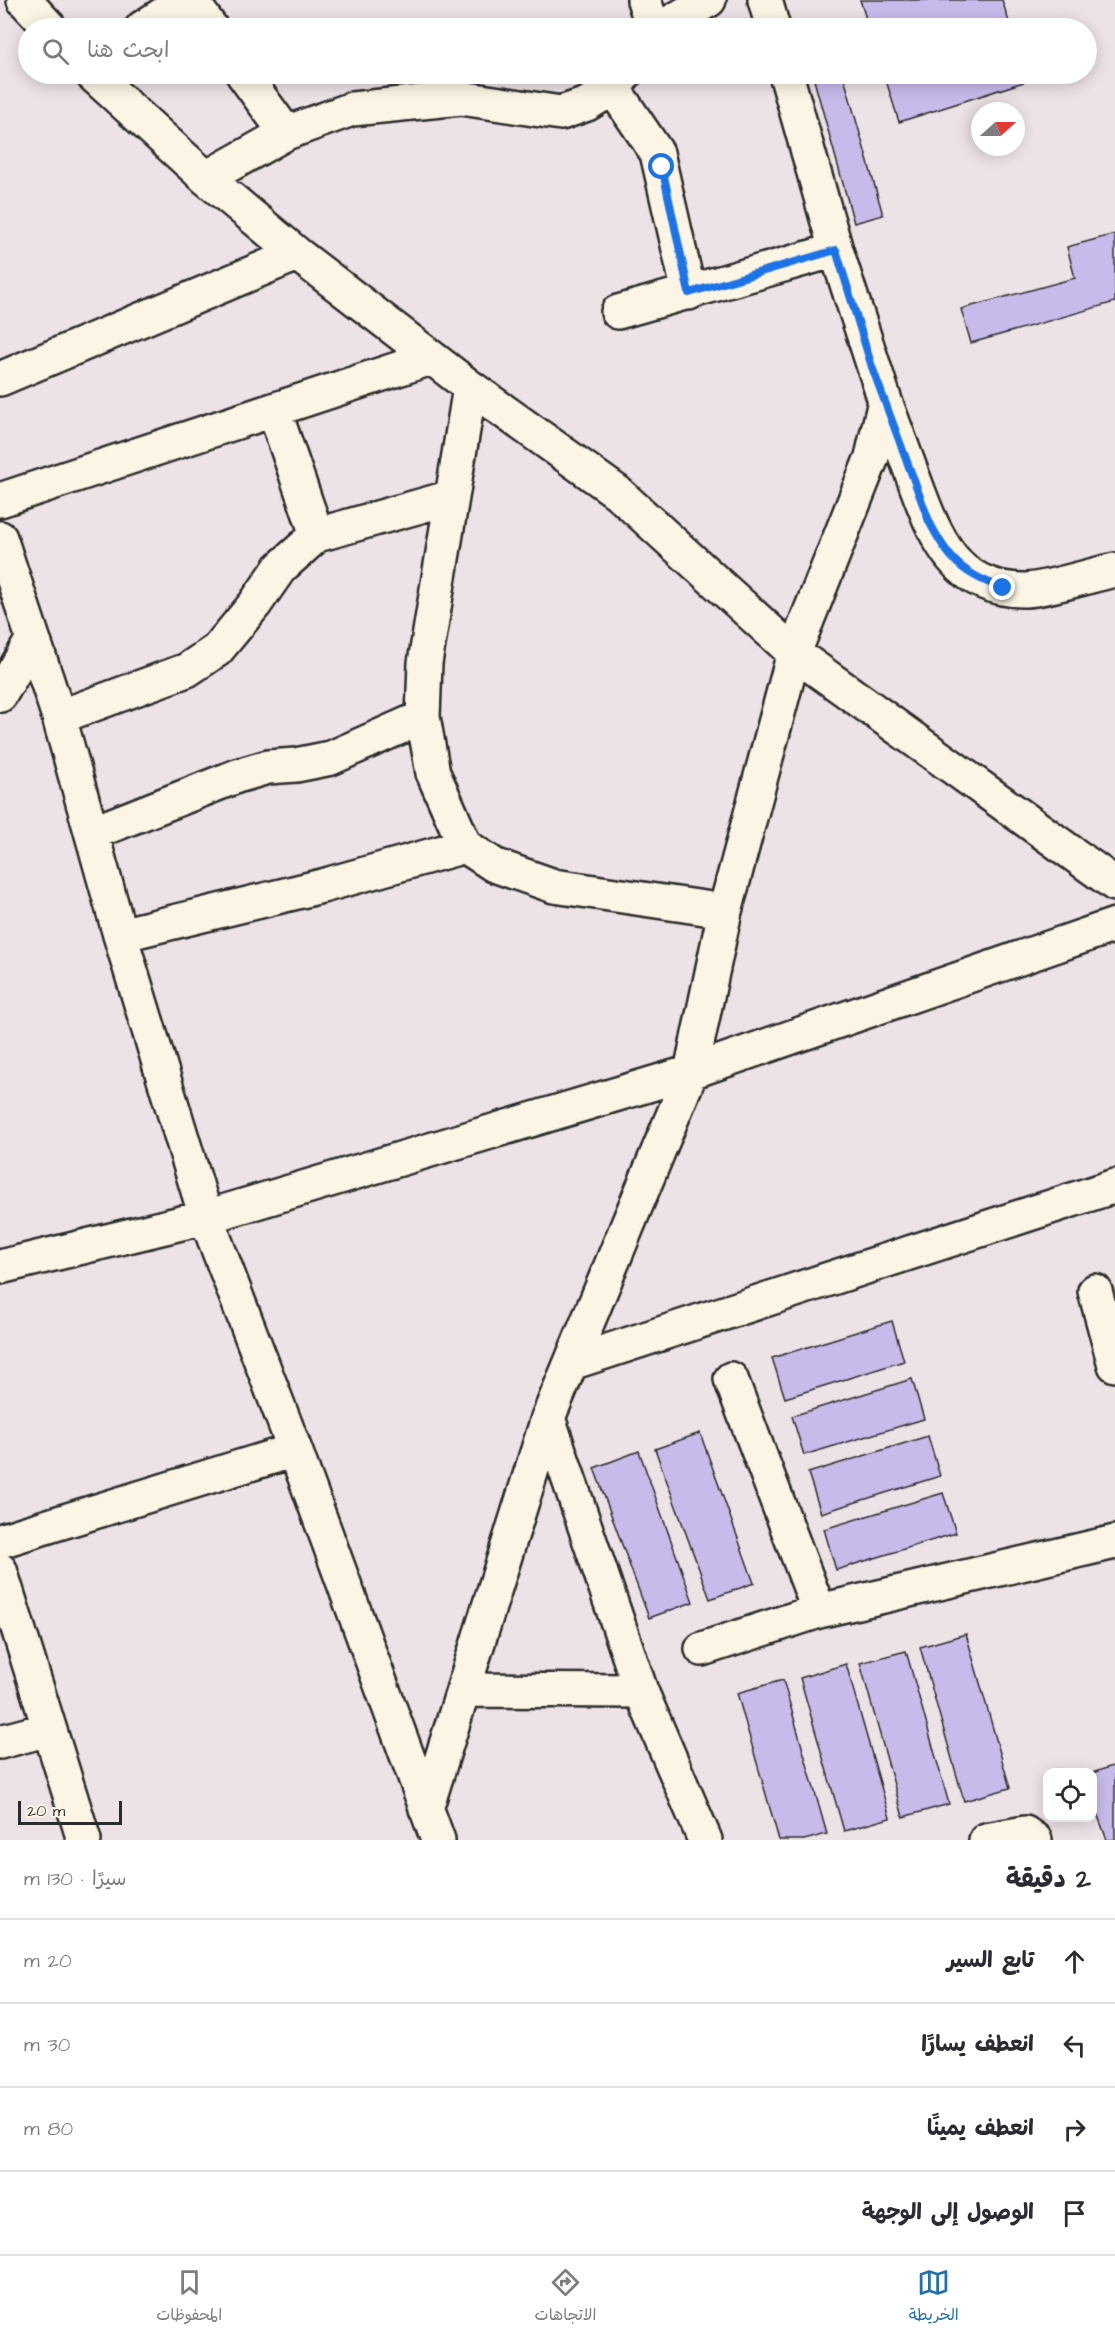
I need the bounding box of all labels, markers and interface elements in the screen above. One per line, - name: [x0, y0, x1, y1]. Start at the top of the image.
- search box: [18, 18, 1097, 84]
- icon: search: [39, 35, 72, 68]
- text: ابحث هنا: [87, 35, 169, 66]
- north arrow: [971, 102, 1025, 156]
- route start: [648, 153, 674, 179]
- route end: [989, 574, 1015, 600]
- map controls: [1043, 1768, 1097, 1822]
- button: locate: [1043, 1768, 1097, 1822]
- scale bar: [18, 1798, 122, 1826]
- text: 20 m: [27, 1800, 65, 1822]
- text: 2 دقيقة: [1006, 1861, 1091, 1897]
- text: سيرًا · 130 m: [24, 1865, 127, 1893]
- text: تابع السير: [947, 1945, 1034, 1976]
- icon: ahead: [1058, 1945, 1091, 1978]
- text: 20 m: [24, 1947, 72, 1975]
- text: انعطف يسارًا: [921, 2029, 1034, 2060]
- icon: left: [1058, 2029, 1091, 2062]
- text: 30 m: [24, 2031, 70, 2059]
- text: انعطف يمينًا: [927, 2113, 1034, 2144]
- icon: right: [1058, 2113, 1091, 2146]
- text: 80 m: [24, 2115, 73, 2143]
- text: الوصول إلى الوجهة: [862, 2197, 1034, 2228]
- icon: arrive: [1058, 2197, 1091, 2230]
- tab: المحفوظات: [156, 2266, 222, 2329]
- tab: الاتجاهات: [535, 2266, 596, 2329]
- tab: الخريطة: [909, 2266, 959, 2329]

